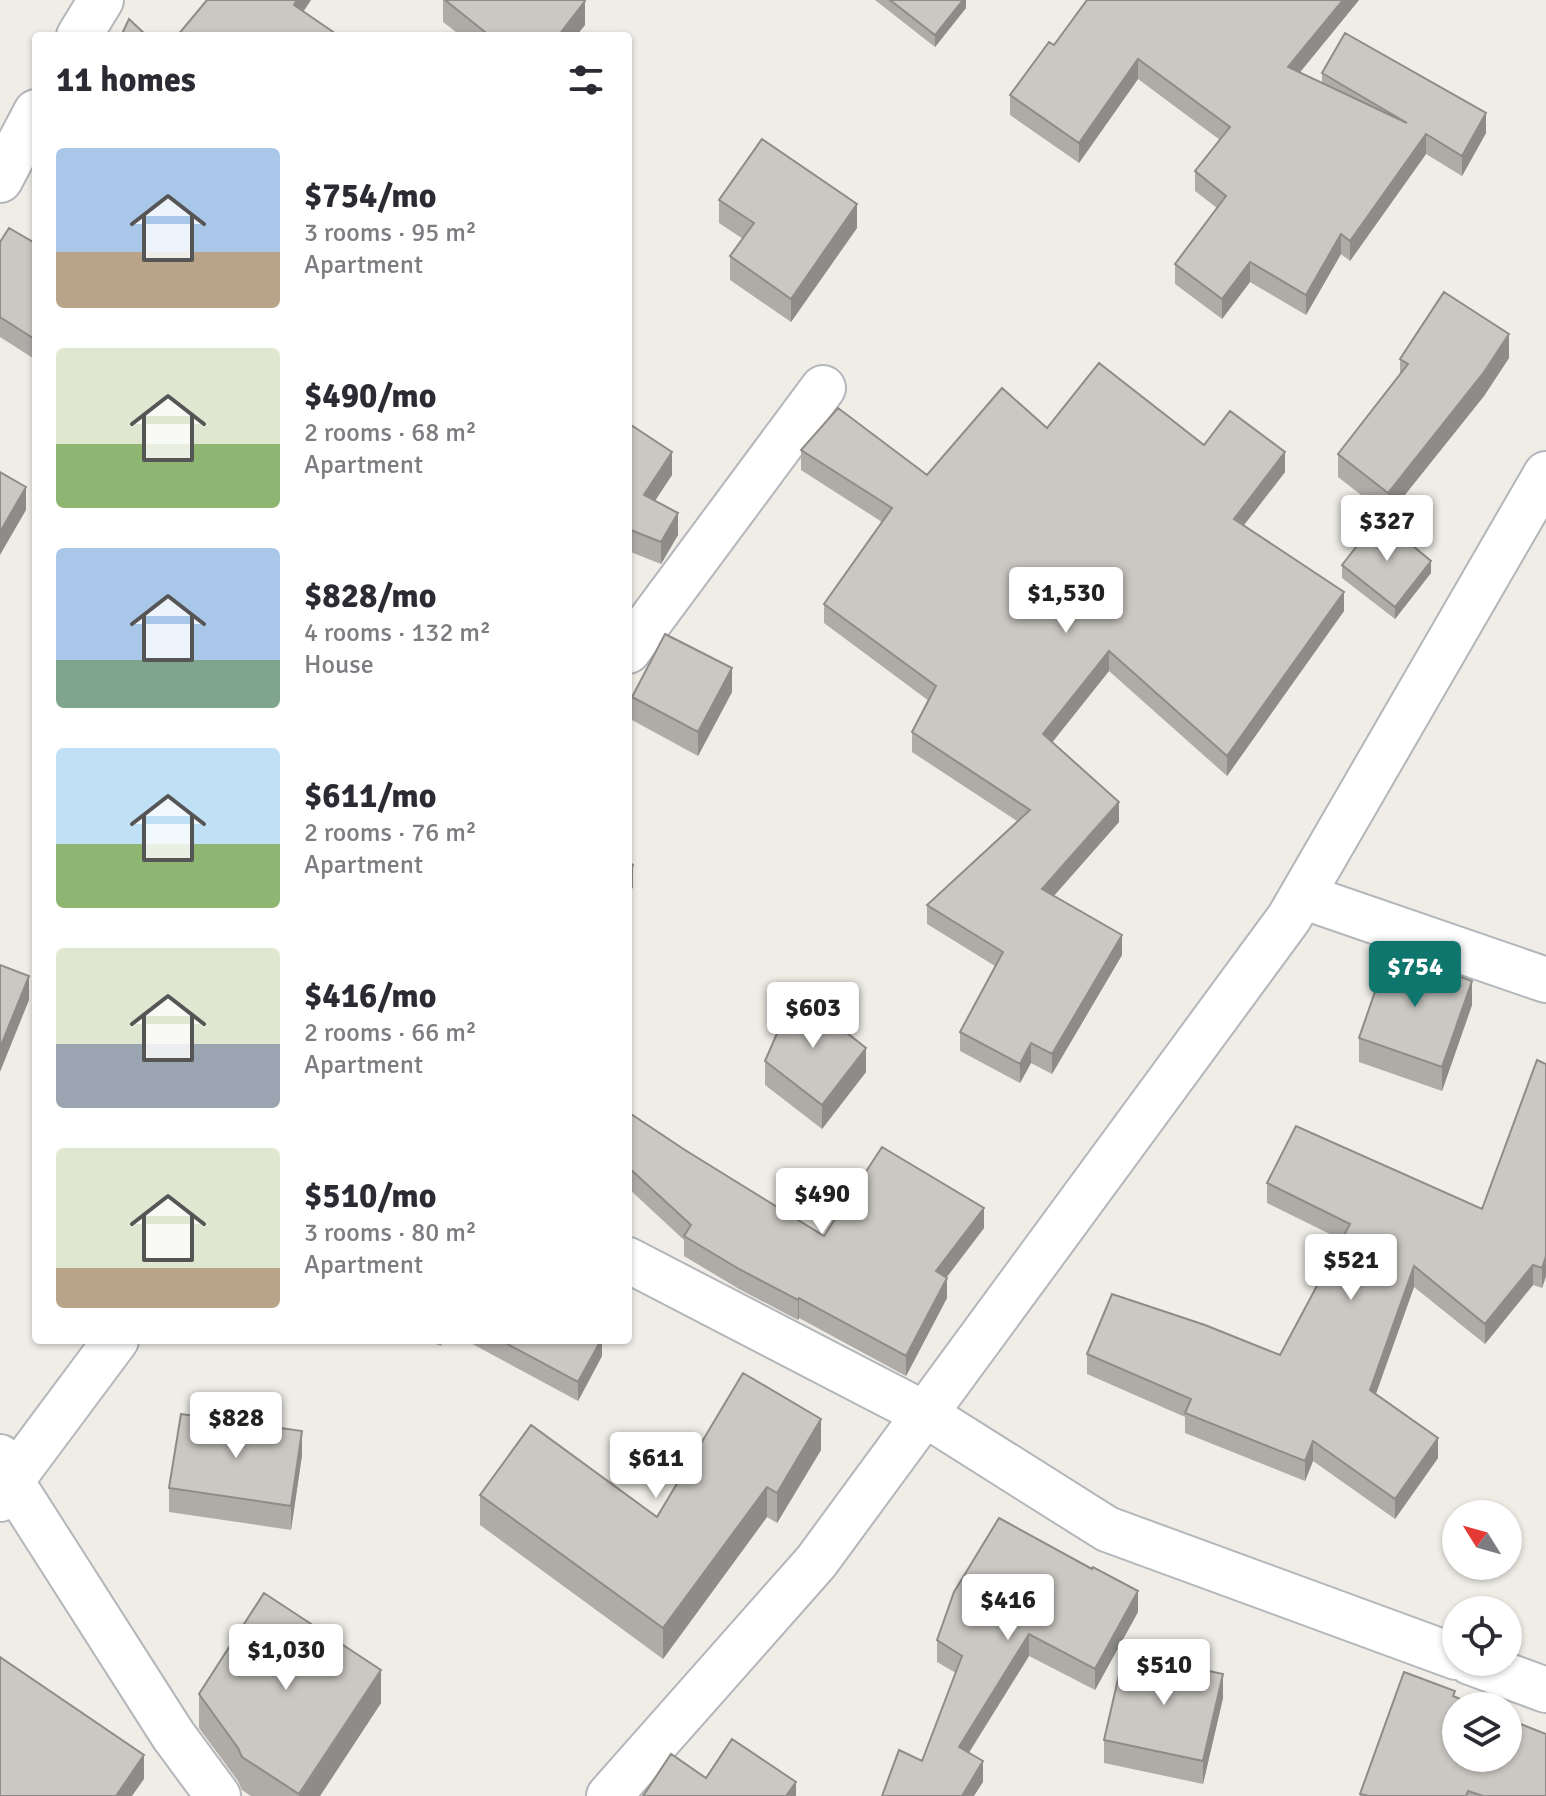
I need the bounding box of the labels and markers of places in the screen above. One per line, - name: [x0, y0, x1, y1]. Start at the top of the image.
- pin: $327: [1340, 495, 1434, 563]
- pin: $1,530: [1001, 567, 1131, 635]
- pin: $754: [1368, 941, 1462, 1009]
- pin: $603: [766, 982, 860, 1050]
- pin: $490: [775, 1168, 869, 1236]
- pin: $521: [1304, 1234, 1398, 1302]
- pin: $828: [189, 1392, 283, 1460]
- pin: $611: [609, 1432, 703, 1500]
- pin: $416: [961, 1574, 1055, 1642]
- pin: $1,030: [221, 1624, 351, 1692]
- pin: $510: [1117, 1639, 1211, 1707]

